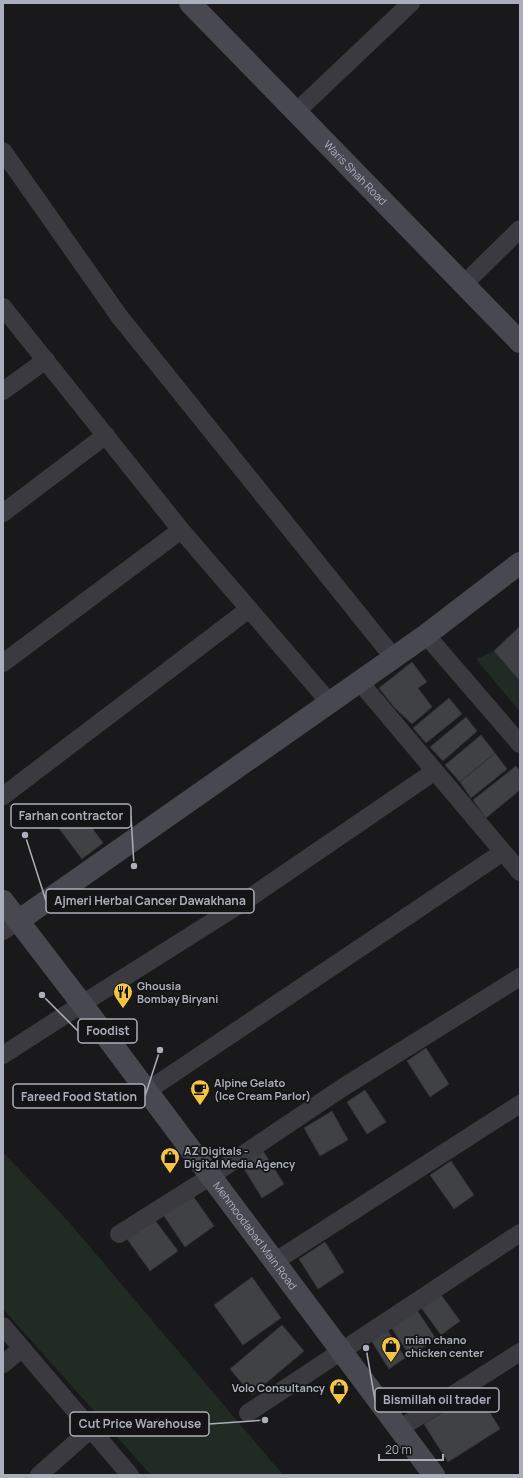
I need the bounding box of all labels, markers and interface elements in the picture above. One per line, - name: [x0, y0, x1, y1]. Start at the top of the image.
- street label: Waris Shah Road: [321, 137, 391, 208]
- callout: Farhan contractor: [11, 804, 131, 828]
- text: Farhan contractor: [19, 807, 123, 824]
- callout: Ajmeri Herbal Cancer Dawakhana: [46, 889, 254, 913]
- text: Ajmeri Herbal Cancer Dawakhana: [54, 892, 246, 909]
- place label: Ghousia Bombay Biryani: [137, 978, 218, 1006]
- restaurant icon: Ghousia Bombay Biryani: [112, 981, 134, 1009]
- callout: Foodist: [78, 1019, 137, 1043]
- text: Foodist: [86, 1022, 130, 1039]
- place label: Alpine Gelato (Ice Cream Parlor): [214, 1075, 311, 1103]
- cafe icon: Alpine Gelato (Ice Cream Parlor): [189, 1078, 211, 1106]
- callout: Fareed Food Station: [13, 1084, 145, 1108]
- text: Fareed Food Station: [21, 1088, 137, 1105]
- place label: AZ Digitals - Digital Media Agency: [184, 1143, 296, 1171]
- shop icon: AZ Digitals - Digital Media Agency: [159, 1146, 181, 1174]
- street label: Mehmoodabad Main Road: [210, 1178, 301, 1292]
- place label: mian chano chicken center: [405, 1332, 485, 1360]
- shop icon: mian chano chicken center: [380, 1335, 402, 1363]
- shop icon: Volo Consultancy: [328, 1377, 350, 1405]
- place label: Volo Consultancy: [232, 1380, 326, 1395]
- callout: Bismillah oil trader: [375, 1388, 499, 1412]
- text: Bismillah oil trader: [383, 1391, 491, 1408]
- callout: Cut Price Warehouse: [70, 1412, 209, 1436]
- text: Cut Price Warehouse: [79, 1415, 201, 1432]
- scale bar: [379, 1436, 443, 1462]
- text: 20 m: [385, 1441, 412, 1458]

